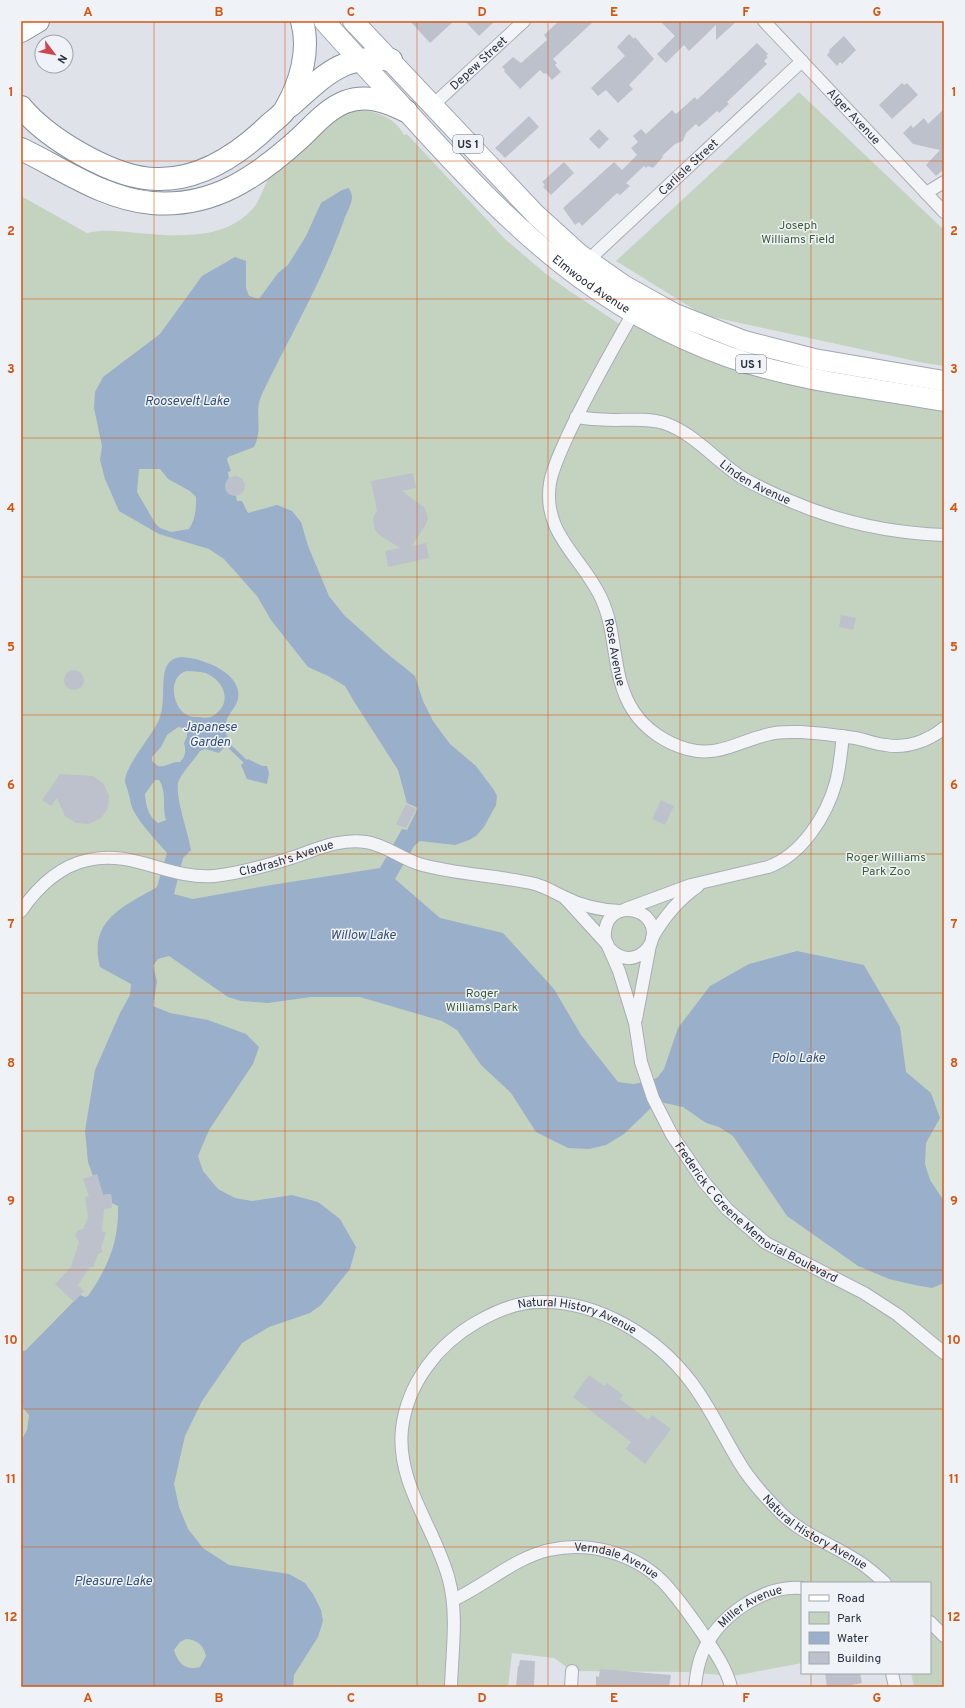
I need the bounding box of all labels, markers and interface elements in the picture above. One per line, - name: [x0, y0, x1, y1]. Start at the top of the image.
- text: A: [83, 5, 93, 21]
- text: B: [215, 5, 224, 21]
- text: C: [347, 5, 355, 21]
- text: D: [477, 5, 487, 21]
- text: E: [610, 5, 618, 21]
- text: F: [742, 5, 750, 21]
- text: G: [873, 5, 882, 21]
- street label: Depew Street: [447, 33, 511, 94]
- north arrow: [34, 34, 74, 74]
- text: N: [54, 52, 70, 66]
- text: 1: [8, 85, 14, 101]
- street label: Alger Avenue: [823, 85, 884, 149]
- text: 1: [951, 85, 957, 101]
- road number: US 1: [453, 135, 483, 153]
- street label: Carlisle Street: [655, 136, 722, 200]
- park label: Joseph Williams Field: [761, 218, 835, 248]
- text: 2: [7, 224, 15, 240]
- text: 2: [950, 224, 958, 240]
- street label: Elmwood Avenue: [548, 252, 633, 318]
- road number: US 1: [736, 355, 766, 373]
- text: 3: [7, 362, 15, 378]
- text: 3: [950, 362, 958, 378]
- water label: Roosevelt Lake: [145, 394, 229, 410]
- street label: Linden Avenue: [716, 457, 793, 509]
- text: 4: [7, 501, 15, 517]
- text: 4: [950, 501, 958, 517]
- street label: Rose Avenue: [600, 617, 628, 688]
- text: 5: [7, 640, 15, 656]
- text: 5: [950, 640, 958, 656]
- water label: Japanese Garden: [183, 720, 237, 751]
- text: 6: [7, 778, 15, 794]
- text: 6: [950, 778, 958, 794]
- street label: Cladrash's Avenue: [238, 837, 335, 881]
- park label: Roger Williams Park Zoo: [846, 850, 926, 880]
- text: 7: [8, 917, 15, 933]
- text: 7: [951, 917, 958, 933]
- water label: Willow Lake: [330, 928, 396, 944]
- park label: Roger Williams Park: [446, 986, 518, 1016]
- water label: Polo Lake: [771, 1051, 825, 1067]
- text: 8: [7, 1056, 15, 1072]
- text: 8: [950, 1056, 958, 1072]
- street label: Frederick C Greene Memorial Boulevard: [670, 1139, 840, 1287]
- text: 9: [7, 1194, 15, 1210]
- text: 9: [950, 1194, 958, 1210]
- street label: Natural History Avenue: [516, 1295, 639, 1339]
- text: 10: [4, 1333, 18, 1349]
- text: 10: [947, 1333, 961, 1349]
- text: 11: [6, 1472, 16, 1488]
- text: 11: [949, 1472, 959, 1488]
- street label: Natural History Avenue: [758, 1492, 870, 1574]
- street label: Verndale Avenue: [574, 1540, 662, 1584]
- water label: Pleasure Lake: [74, 1574, 152, 1590]
- street label: Miller Avenue: [715, 1582, 784, 1632]
- legend: [801, 1582, 931, 1674]
- text: Road: [837, 1591, 865, 1607]
- text: 12: [4, 1610, 18, 1626]
- text: 12: [947, 1610, 961, 1626]
- text: Park: [837, 1611, 862, 1627]
- text: Water: [837, 1631, 869, 1647]
- text: Building: [837, 1651, 881, 1667]
- text: A: [83, 1691, 93, 1707]
- text: B: [215, 1691, 224, 1707]
- text: C: [347, 1691, 355, 1707]
- text: D: [477, 1691, 487, 1707]
- text: E: [610, 1691, 618, 1707]
- text: F: [742, 1691, 750, 1707]
- text: G: [873, 1691, 882, 1707]

